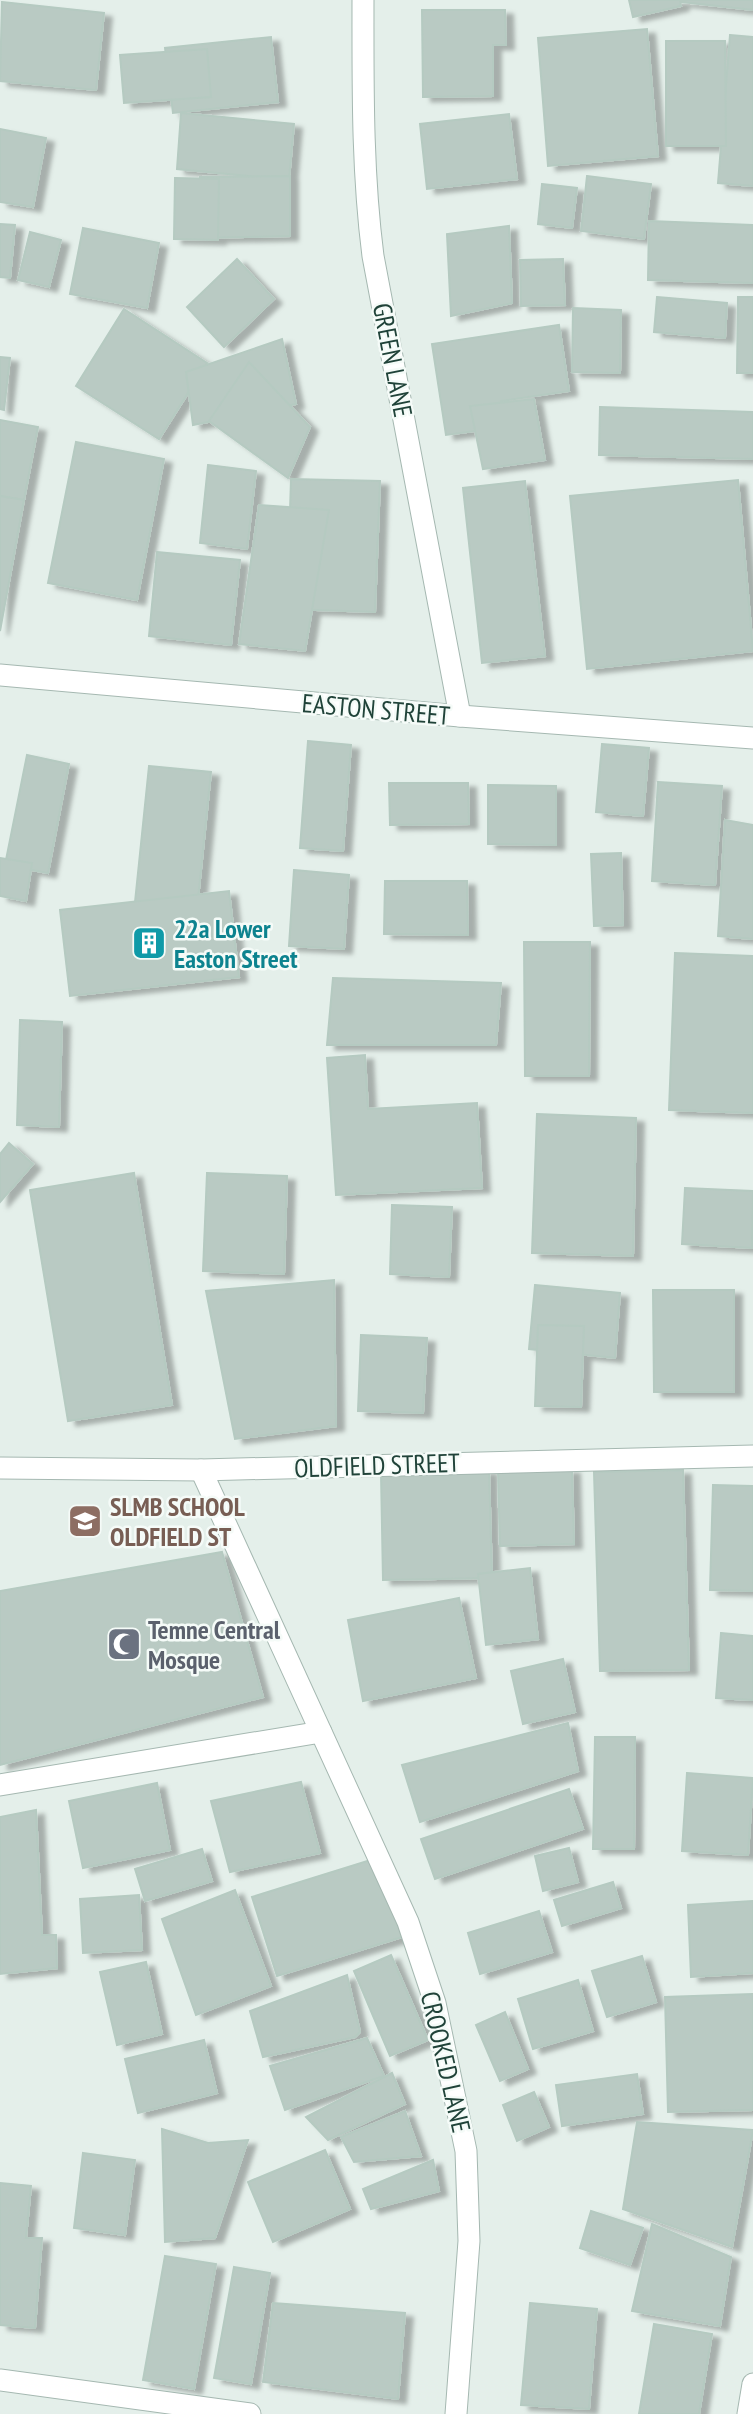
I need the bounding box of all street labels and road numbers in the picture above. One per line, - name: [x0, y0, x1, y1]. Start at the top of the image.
- street label: GREEN LANE: [366, 300, 420, 420]
- street label: EASTON STREET: [301, 686, 452, 732]
- street label: OLDFIELD STREET: [294, 1446, 461, 1484]
- street label: CROOKED LANE: [414, 1988, 478, 2136]

